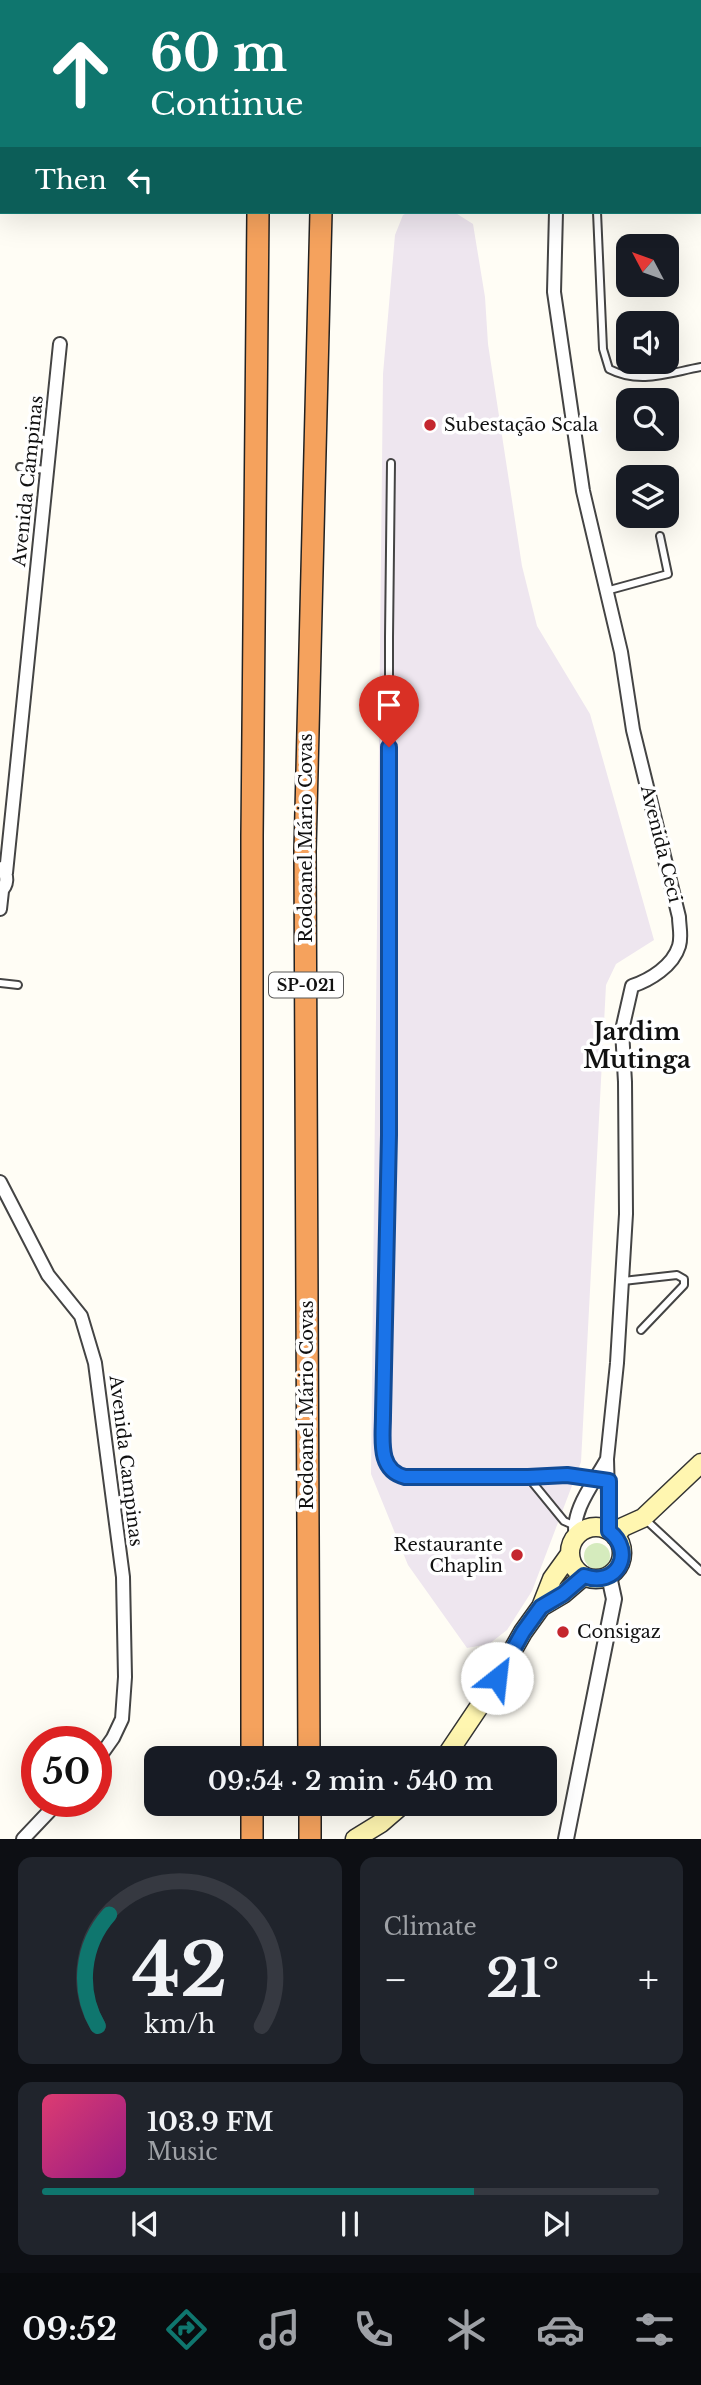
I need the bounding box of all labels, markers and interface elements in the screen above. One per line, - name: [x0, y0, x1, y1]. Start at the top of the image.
- text: 60 m: [150, 23, 287, 84]
- icon: ahead: [35, 28, 126, 119]
- text: Continue: [150, 84, 303, 124]
- icon: left: [121, 161, 159, 199]
- text: Then: [35, 164, 107, 196]
- north arrow: [616, 234, 679, 298]
- map controls: [616, 234, 679, 528]
- button: sound: [616, 311, 679, 374]
- button: search: [616, 388, 679, 451]
- street label: Avenida Campinas: [8, 394, 48, 569]
- place label: Subestação Scala: [444, 414, 598, 436]
- marker: Subestação Scala: [422, 417, 438, 433]
- button: layers: [616, 465, 679, 528]
- pin: [359, 675, 419, 747]
- icon: arrive: [370, 686, 408, 724]
- street label: Rodoanel Mário Covas: [295, 733, 317, 943]
- street label: Avenida Ceci: [636, 782, 686, 905]
- road number: SP-021: [269, 973, 343, 998]
- district label: Jardim Mutinga: [583, 1017, 691, 1074]
- street label: Rodoanel Mário Covas: [296, 1300, 318, 1510]
- street label: Avenida Campinas: [104, 1373, 147, 1548]
- place label: Restaurante Chaplin: [394, 1534, 503, 1577]
- marker: Restaurante Chaplin: [509, 1547, 525, 1563]
- place label: Consigaz: [577, 1621, 661, 1643]
- marker: Consigaz: [555, 1624, 571, 1640]
- position arrow: [460, 1641, 534, 1715]
- speed limit sign: 50: [21, 1726, 112, 1817]
- text: 09:54 · 2 min · 540 m: [208, 1765, 493, 1797]
- text: Climate: [384, 1913, 477, 1941]
- text: 42: [132, 1926, 228, 2017]
- text: 21°: [486, 1947, 560, 2011]
- text: −: [384, 1956, 408, 2003]
- text: +: [638, 1956, 659, 2003]
- text: km/h: [144, 2009, 215, 2040]
- text: 103.9 FM: [147, 2106, 273, 2138]
- text: Music: [147, 2138, 218, 2166]
- icon: previous: [126, 2205, 164, 2243]
- icon: pause: [331, 2205, 369, 2243]
- icon: next: [537, 2205, 575, 2243]
- icon: directions: [162, 2305, 211, 2354]
- icon: music: [255, 2305, 304, 2354]
- icon: phone: [349, 2305, 398, 2354]
- icon: climate: [442, 2305, 491, 2354]
- icon: car: [536, 2305, 585, 2354]
- icon: filters: [630, 2305, 679, 2354]
- text: 09:52: [22, 2309, 117, 2349]

